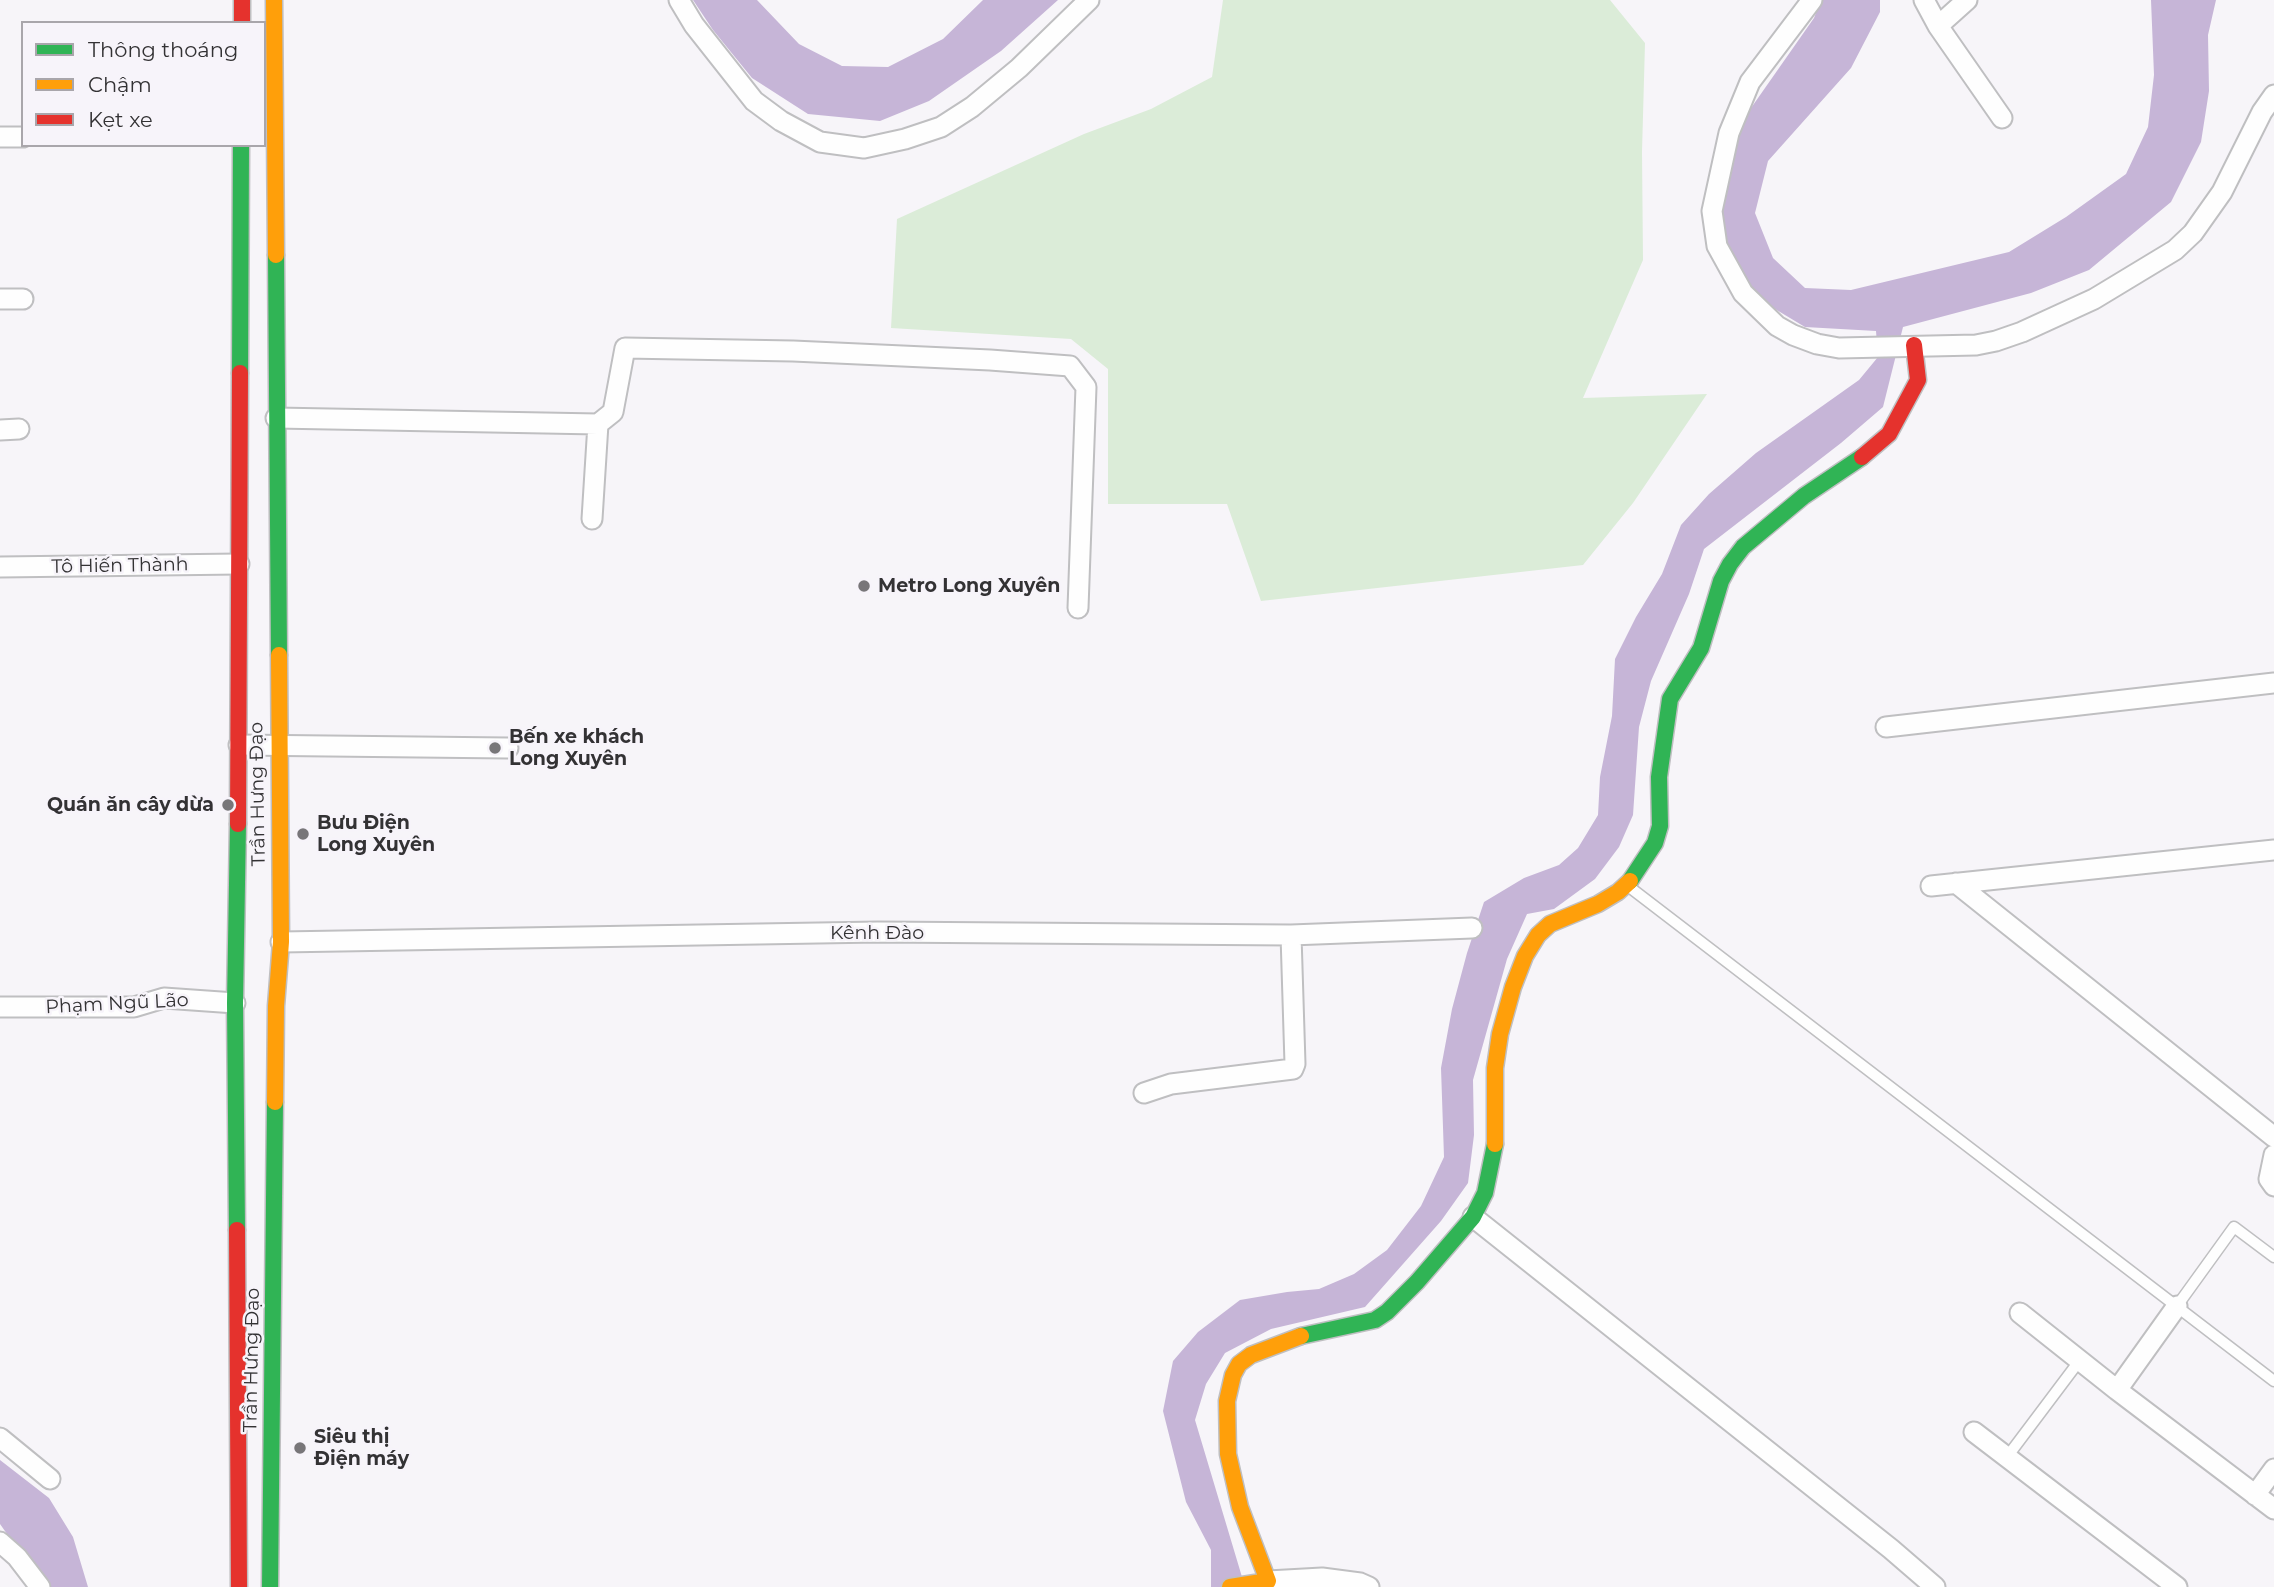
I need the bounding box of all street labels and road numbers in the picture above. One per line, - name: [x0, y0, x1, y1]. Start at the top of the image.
- street label: Tô Hiến Thành: [51, 553, 189, 579]
- street label: Trần Hưng Đạo: [245, 722, 271, 866]
- street label: Kênh Đào: [830, 922, 924, 944]
- street label: Phạm Ngũ Lão: [45, 989, 189, 1019]
- street label: Trần Hưng Đạo: [239, 1288, 265, 1432]

